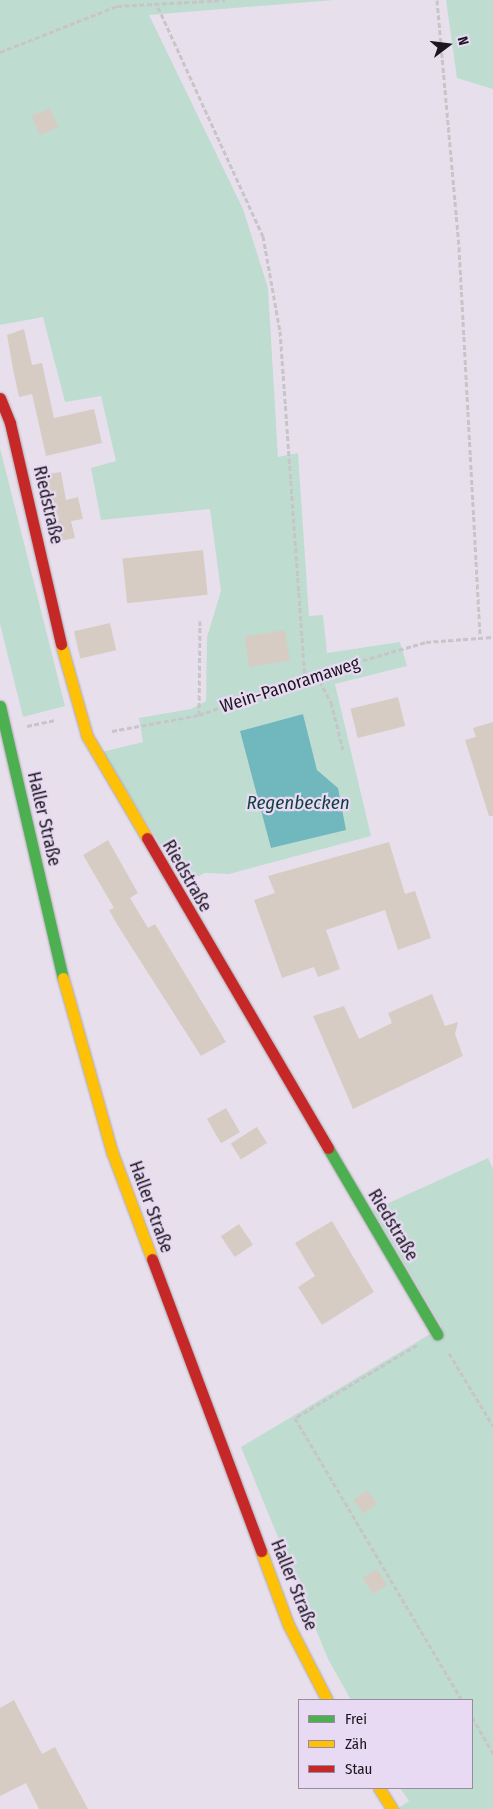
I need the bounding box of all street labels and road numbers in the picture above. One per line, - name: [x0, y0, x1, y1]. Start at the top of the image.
- street label: Riedstraße: [29, 464, 67, 546]
- street label: Wein-Panoramaweg: [218, 652, 362, 718]
- street label: Haller Straße: [23, 770, 65, 868]
- street label: Riedstraße: [158, 836, 216, 916]
- street label: Haller Straße: [124, 1158, 178, 1256]
- street label: Riedstraße: [363, 1185, 423, 1265]
- street label: Haller Straße: [266, 1536, 322, 1634]

